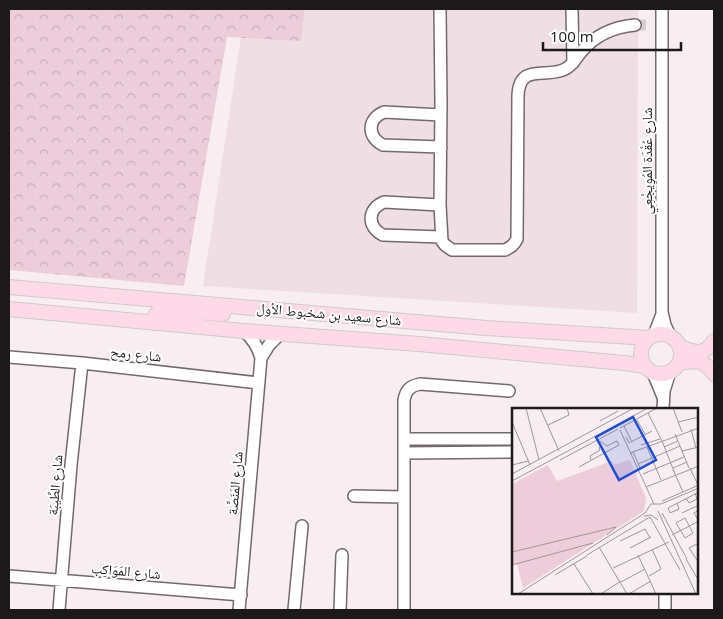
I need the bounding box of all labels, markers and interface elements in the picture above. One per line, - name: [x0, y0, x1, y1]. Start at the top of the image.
- scale bar: [543, 20, 680, 52]
- text: 100 m: [550, 26, 594, 46]
- street label: شارع عُقْدَة المُوِيجْعِي: [637, 108, 659, 214]
- street label: شارع سعيد بن شخبوط الأول: [256, 298, 402, 330]
- street label: شارع رمح: [109, 341, 163, 367]
- inset map: [512, 408, 698, 594]
- street label: شارع المَنَصَّة: [222, 450, 248, 516]
- street label: شارع الطِّيبَة: [42, 454, 68, 516]
- street label: شارع المَوَاكِب: [91, 558, 161, 584]

